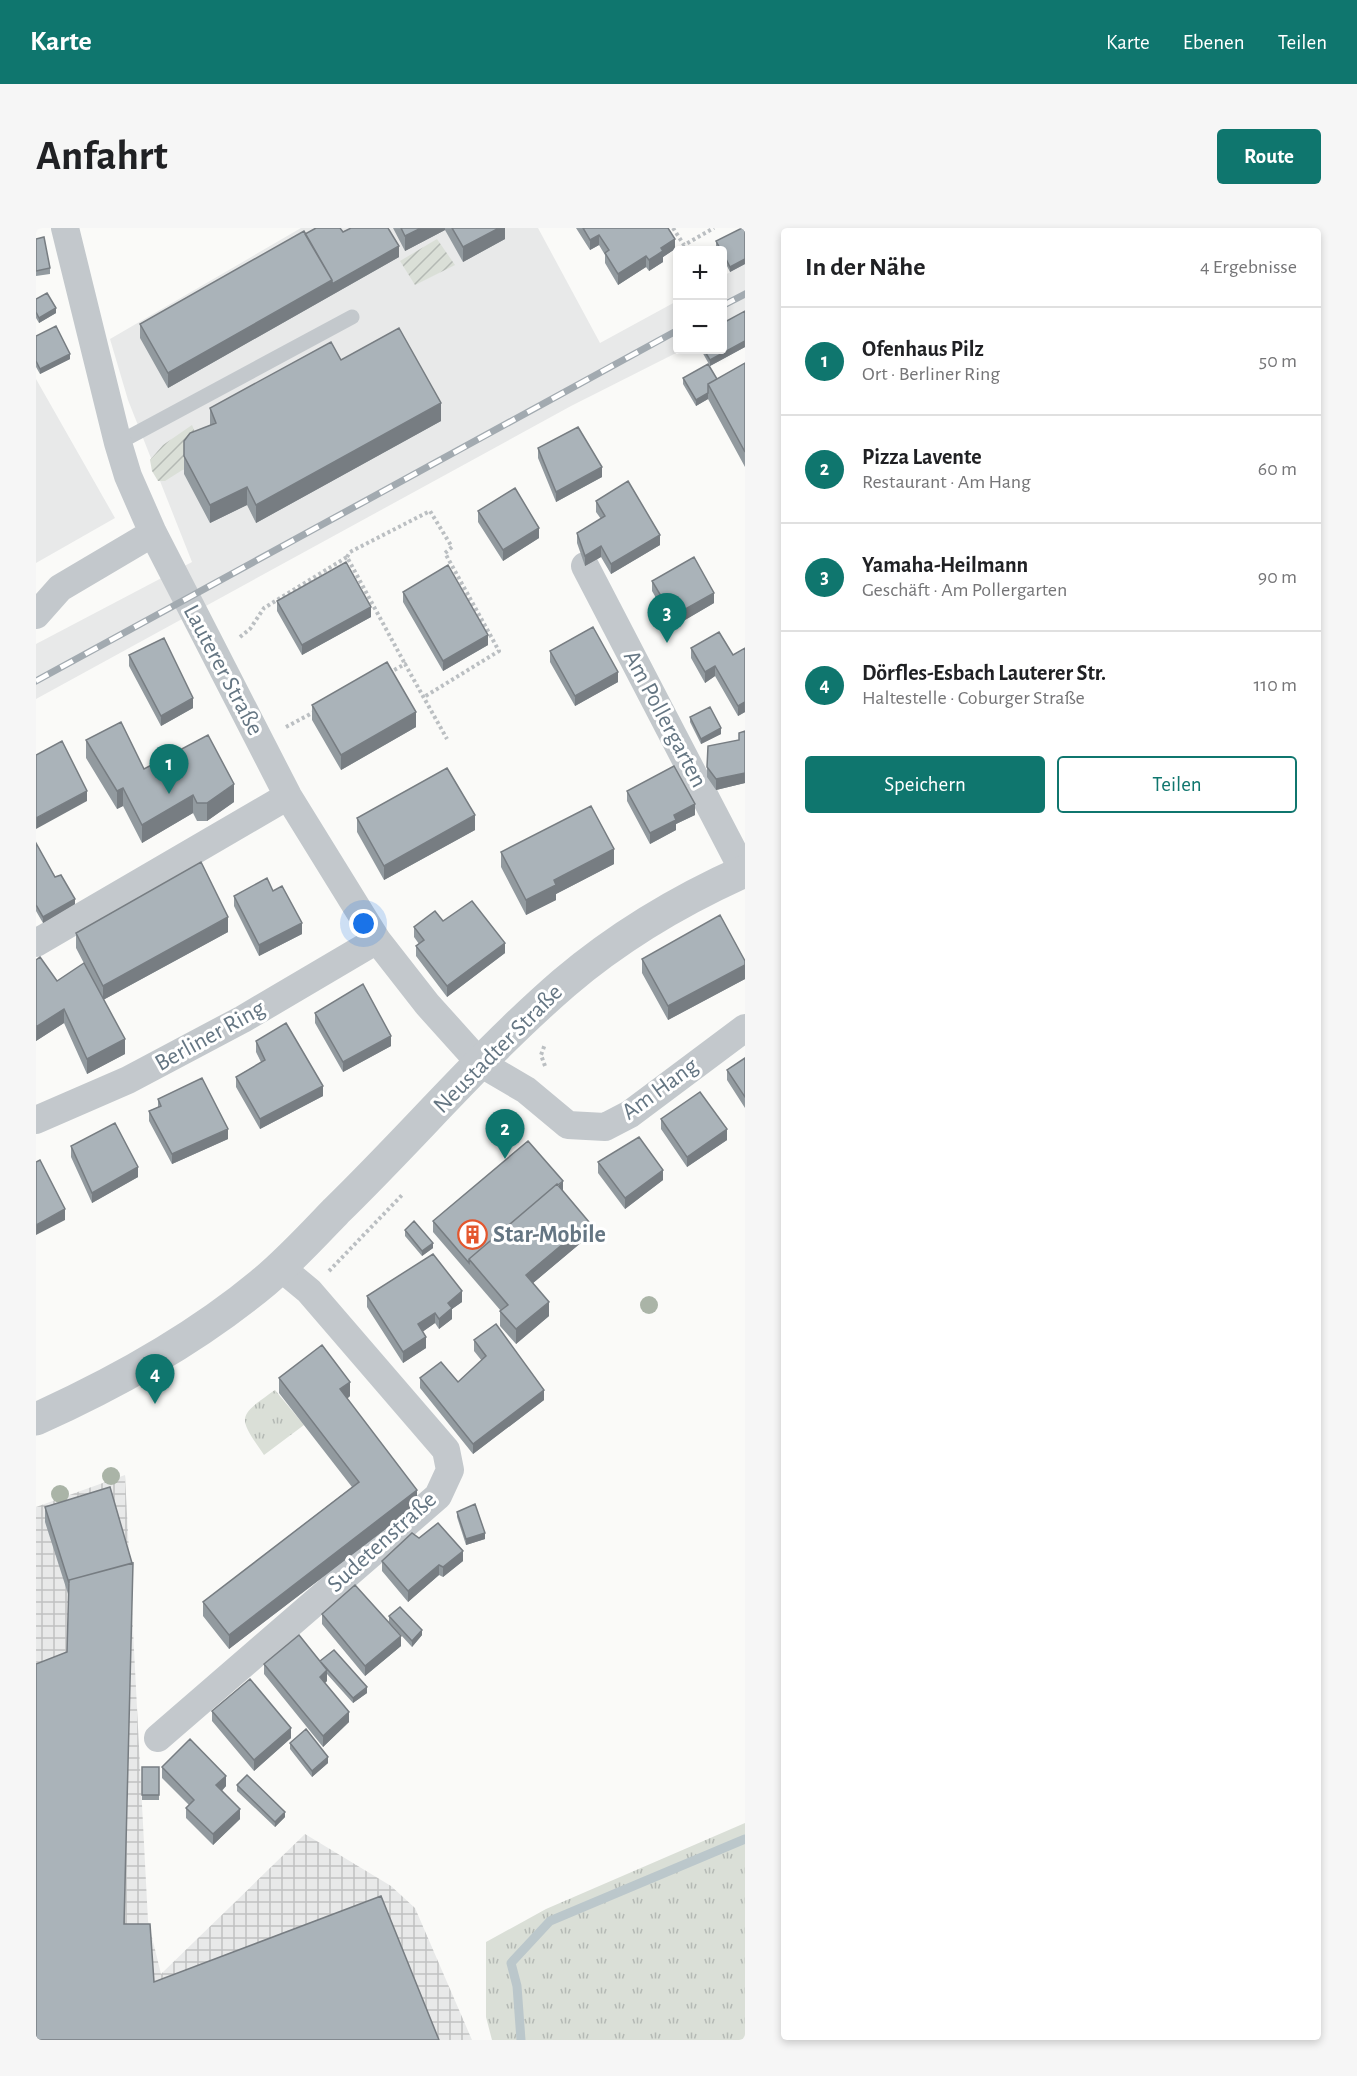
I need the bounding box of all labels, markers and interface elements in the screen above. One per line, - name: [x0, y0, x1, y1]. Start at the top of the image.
- text: Karte: [30, 28, 92, 56]
- text: Karte: [1106, 32, 1150, 53]
- text: Ebenen: [1183, 32, 1245, 53]
- text: Teilen: [1278, 32, 1327, 53]
- button: Route: [1217, 129, 1321, 184]
- text: Anfahrt: [36, 135, 168, 177]
- map controls: [673, 246, 727, 354]
- button: +: [673, 246, 727, 300]
- text: In der Nähe: [805, 254, 925, 280]
- text: 4 Ergebnisse: [1200, 257, 1297, 277]
- button: −: [673, 300, 727, 354]
- text: Ofenhaus Pilz: [862, 338, 984, 360]
- text: 1: [821, 351, 828, 371]
- text: 50 m: [1259, 351, 1297, 371]
- text: Ort · Berliner Ring: [862, 364, 1000, 384]
- text: Pizza Lavente: [862, 446, 982, 468]
- text: 2: [820, 459, 829, 479]
- text: 60 m: [1258, 459, 1297, 479]
- text: Restaurant · Am Hang: [862, 472, 1031, 492]
- text: Yamaha-Heilmann: [862, 554, 1028, 576]
- text: 3: [820, 567, 829, 587]
- text: 90 m: [1258, 567, 1297, 587]
- text: Geschäft · Am Pollergarten: [862, 580, 1067, 600]
- pin: 3: [648, 594, 686, 643]
- street label: Lauterer Straße: [179, 601, 267, 739]
- street label: Am Pollergarten: [619, 646, 711, 792]
- text: Dörfles-Esbach Lauterer Str.: [862, 662, 1106, 684]
- text: 4: [819, 675, 830, 695]
- text: 110 m: [1253, 675, 1297, 695]
- text: Haltestelle · Coburger Straße: [862, 688, 1085, 708]
- pin: 1: [150, 744, 188, 794]
- button: Speichern: [805, 756, 1045, 813]
- button: Teilen: [1057, 756, 1297, 813]
- your location: [349, 909, 378, 938]
- street label: Neustadter Straße: [429, 980, 567, 1118]
- street label: Berliner Ring: [151, 996, 269, 1076]
- street label: Am Hang: [617, 1053, 703, 1124]
- pin: 2: [486, 1110, 524, 1159]
- building icon: Star-Mobile: [456, 1219, 488, 1251]
- place label: Star-Mobile: [493, 1223, 606, 1247]
- pin: 4: [136, 1354, 174, 1404]
- street label: Sudetenstraße: [323, 1487, 441, 1597]

